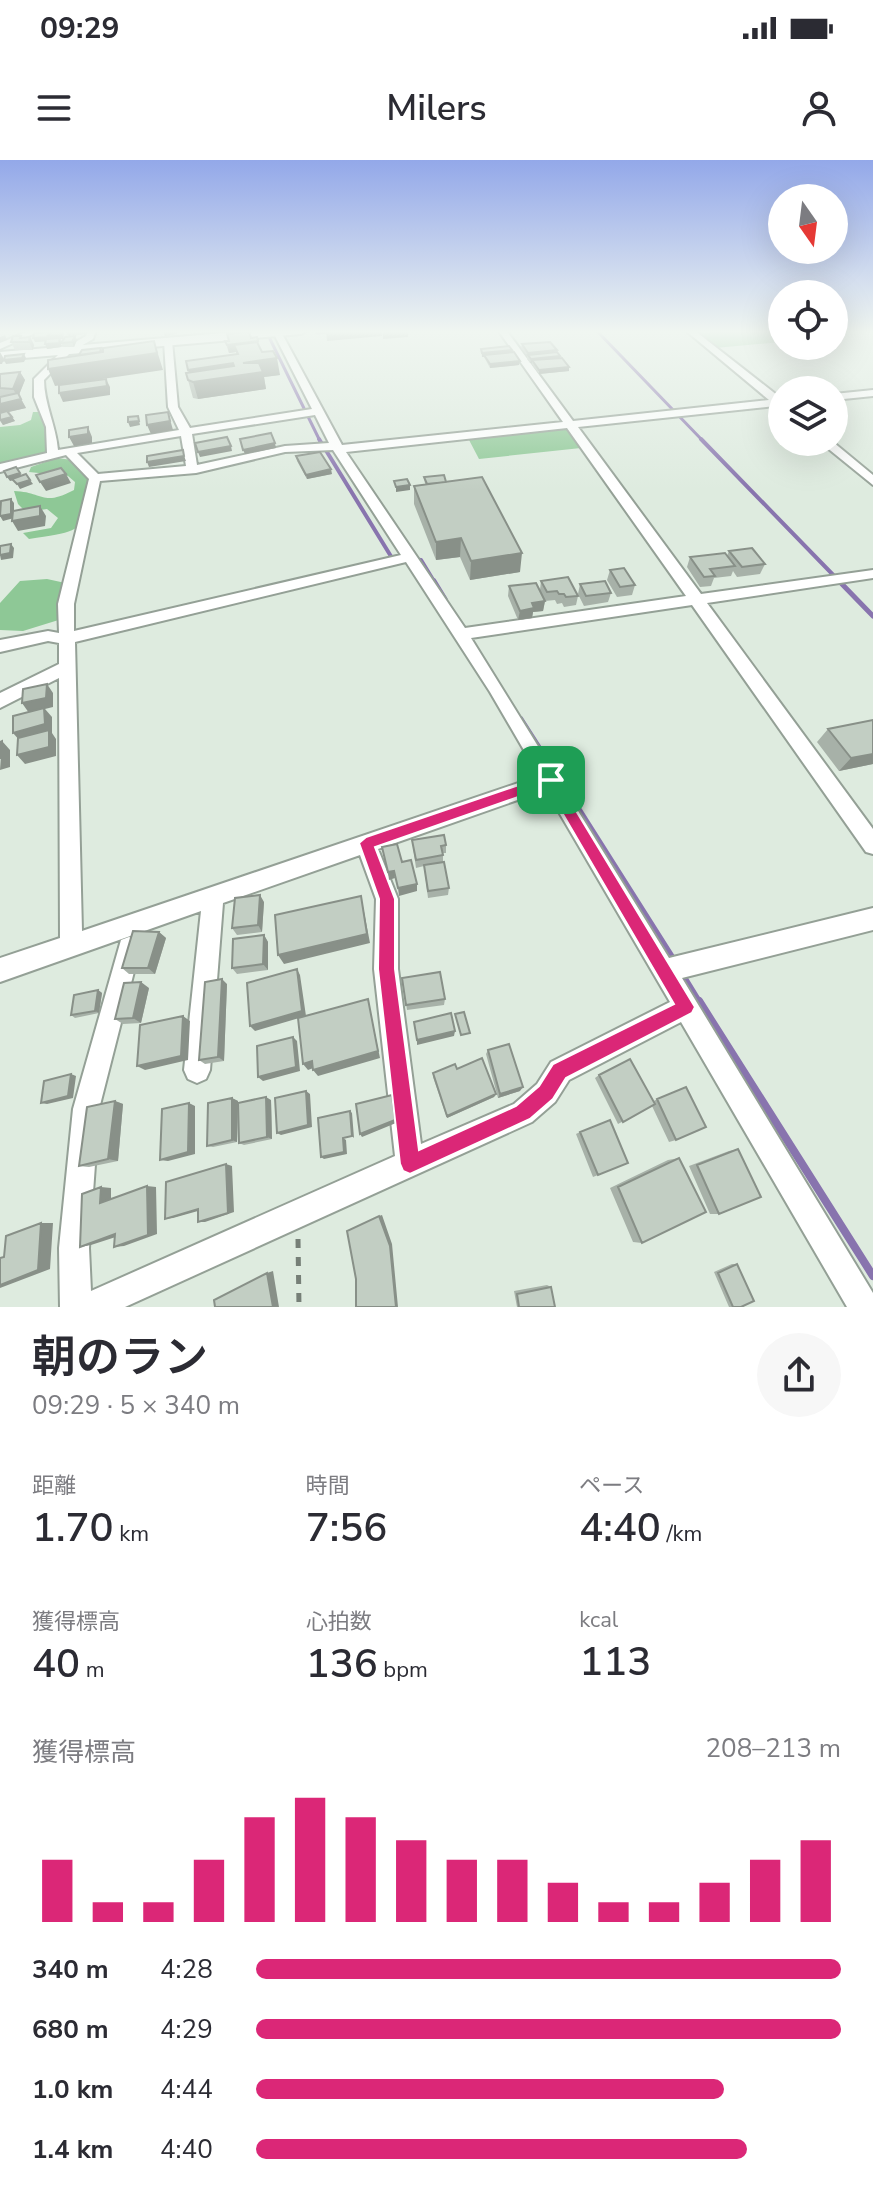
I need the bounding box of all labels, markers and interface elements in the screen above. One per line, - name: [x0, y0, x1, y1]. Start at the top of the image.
- text: 09:29: [40, 8, 119, 49]
- text: Milers: [386, 84, 487, 133]
- icon: menu: [32, 86, 76, 130]
- icon: person: [797, 86, 841, 130]
- north arrow: [768, 184, 848, 264]
- map controls: [768, 184, 848, 456]
- button: locate: [768, 280, 848, 360]
- button: layers: [768, 376, 848, 456]
- pin: [517, 746, 585, 814]
- icon: arrive: [529, 758, 573, 802]
- text: 朝のラン: [32, 1328, 208, 1388]
- button: share: [757, 1333, 841, 1417]
- text: 09:29 · 5 × 340 m: [32, 1388, 240, 1423]
- text: 距離: [32, 1471, 76, 1501]
- text: 時間: [306, 1471, 350, 1501]
- text: ペース: [579, 1471, 644, 1501]
- text: 1.70: [32, 1501, 113, 1555]
- text: 7:56: [306, 1501, 387, 1555]
- text: 4:40: [579, 1501, 661, 1555]
- text: km: [113, 1519, 149, 1549]
- text: /km: [661, 1519, 702, 1549]
- text: kcal: [579, 1605, 618, 1635]
- text: 獲得標高: [32, 1607, 120, 1637]
- text: 心拍数: [306, 1607, 372, 1637]
- text: 113: [579, 1635, 651, 1689]
- text: 40: [32, 1637, 80, 1691]
- text: 136: [306, 1637, 378, 1691]
- text: m: [80, 1655, 105, 1685]
- text: bpm: [378, 1655, 428, 1685]
- text: 208–213 m: [705, 1731, 841, 1766]
- text: 獲得標高: [32, 1735, 136, 1770]
- text: 340 m: [32, 1952, 109, 1987]
- text: 4:28: [160, 1952, 213, 1987]
- text: 680 m: [32, 2012, 109, 2047]
- text: 4:29: [160, 2012, 213, 2047]
- text: 1.0 km: [32, 2072, 113, 2107]
- text: 4:44: [160, 2072, 213, 2107]
- text: 1.4 km: [32, 2132, 113, 2167]
- text: 4:40: [160, 2132, 213, 2167]

